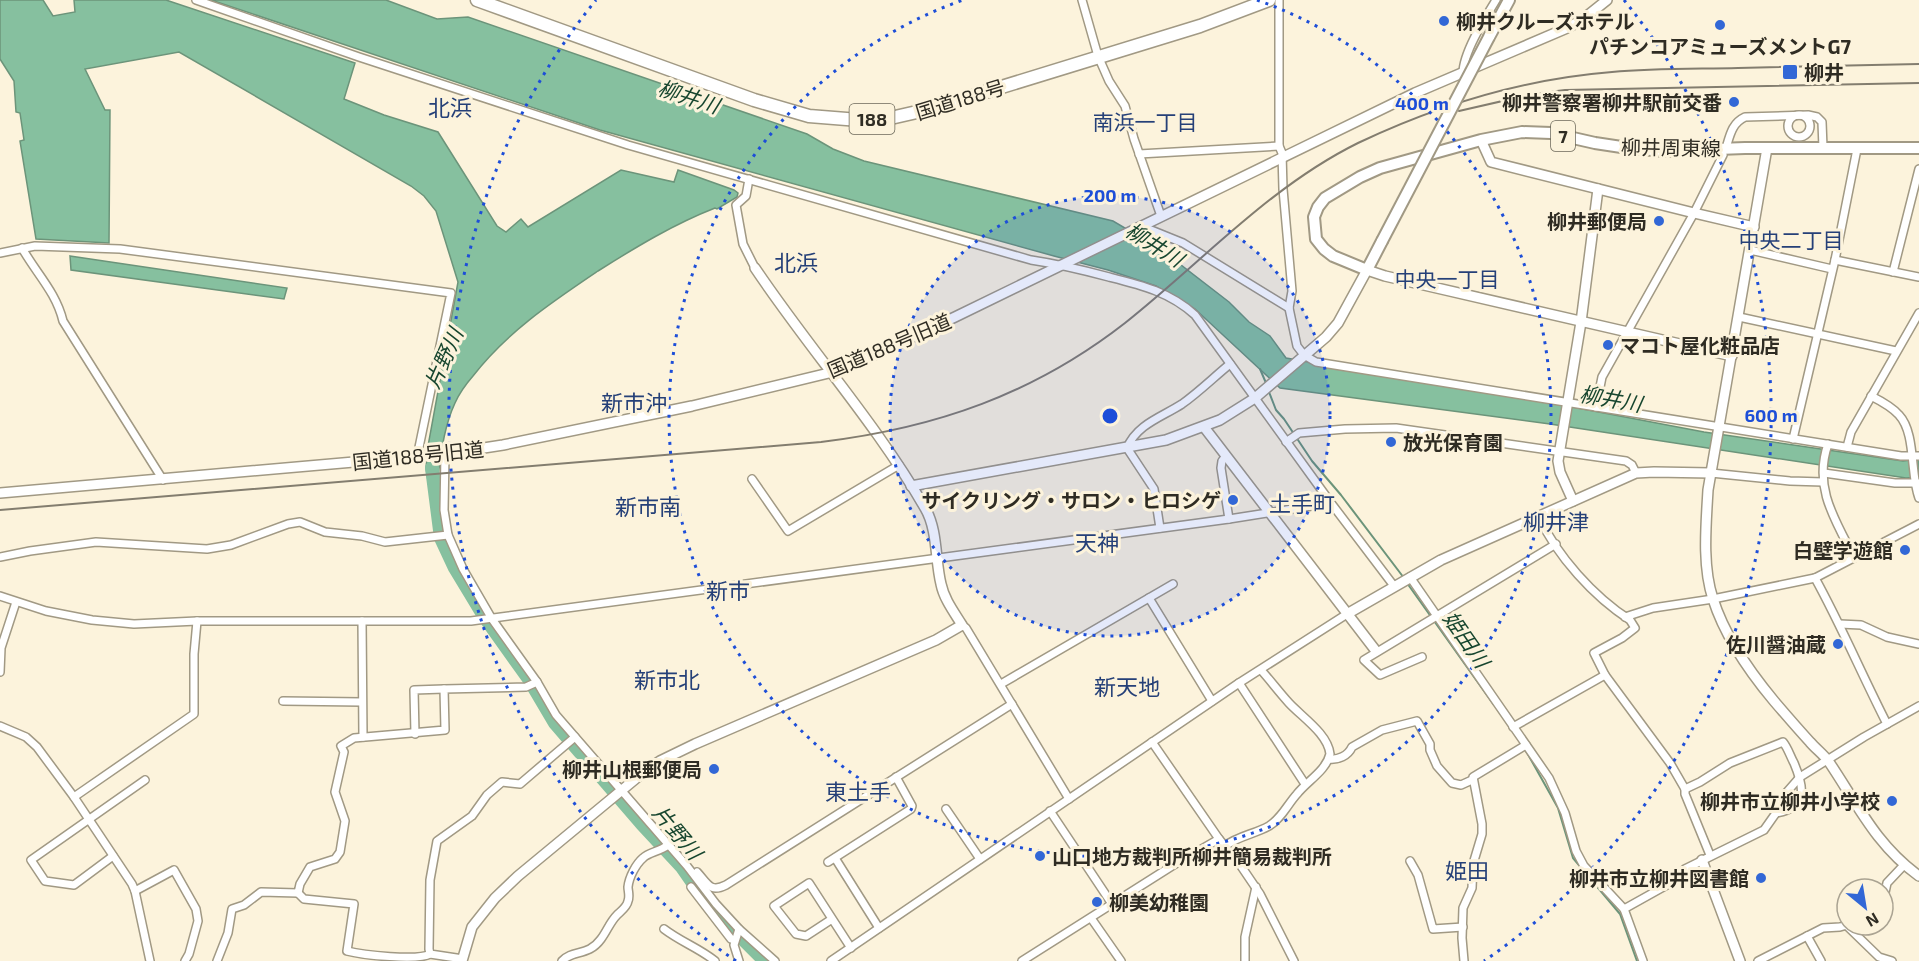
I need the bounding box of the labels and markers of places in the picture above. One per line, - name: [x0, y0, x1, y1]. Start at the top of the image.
- place label: 柳井クルーズホテル: [1456, 9, 1634, 33]
- marker: 柳井クルーズホテル: [1437, 14, 1451, 28]
- marker: パチンコアミューズメントG7: [1713, 18, 1727, 32]
- place label: パチンコアミューズメントG7: [1589, 34, 1851, 58]
- place label: 柳井: [1804, 60, 1844, 84]
- marker: 柳井: [1781, 63, 1799, 81]
- place label: 柳井警察署柳井駅前交番: [1502, 90, 1722, 114]
- marker: 柳井警察署柳井駅前交番: [1727, 95, 1741, 109]
- place label: 柳井郵便局: [1547, 209, 1647, 233]
- marker: 柳井郵便局: [1652, 214, 1666, 228]
- place label: マコト屋化粧品店: [1620, 333, 1780, 357]
- marker: マコト屋化粧品店: [1601, 338, 1615, 352]
- centre of rings: [1100, 406, 1120, 426]
- place label: 放光保育園: [1403, 430, 1503, 454]
- marker: 放光保育園: [1384, 435, 1398, 449]
- place label: サイクリング・サロン・ヒロシゲ: [921, 488, 1221, 512]
- marker: サイクリング・サロン・ヒロシゲ: [1226, 493, 1240, 507]
- place label: 白壁学遊館: [1793, 538, 1893, 562]
- marker: 白壁学遊館: [1898, 543, 1912, 557]
- place label: 佐川醤油蔵: [1726, 632, 1826, 656]
- marker: 佐川醤油蔵: [1831, 637, 1845, 651]
- place label: 柳井山根郵便局: [562, 757, 702, 781]
- marker: 柳井山根郵便局: [707, 762, 721, 776]
- place label: 柳井市立柳井小学校: [1700, 789, 1880, 813]
- marker: 柳井市立柳井小学校: [1885, 794, 1899, 808]
- place label: 山口地方裁判所柳井簡易裁判所: [1052, 844, 1332, 868]
- marker: 山口地方裁判所柳井簡易裁判所: [1033, 849, 1047, 863]
- place label: 柳井市立柳井図書館: [1569, 866, 1749, 890]
- marker: 柳井市立柳井図書館: [1754, 871, 1768, 885]
- place label: 柳美幼稚園: [1109, 890, 1209, 914]
- marker: 柳美幼稚園: [1090, 895, 1104, 909]

